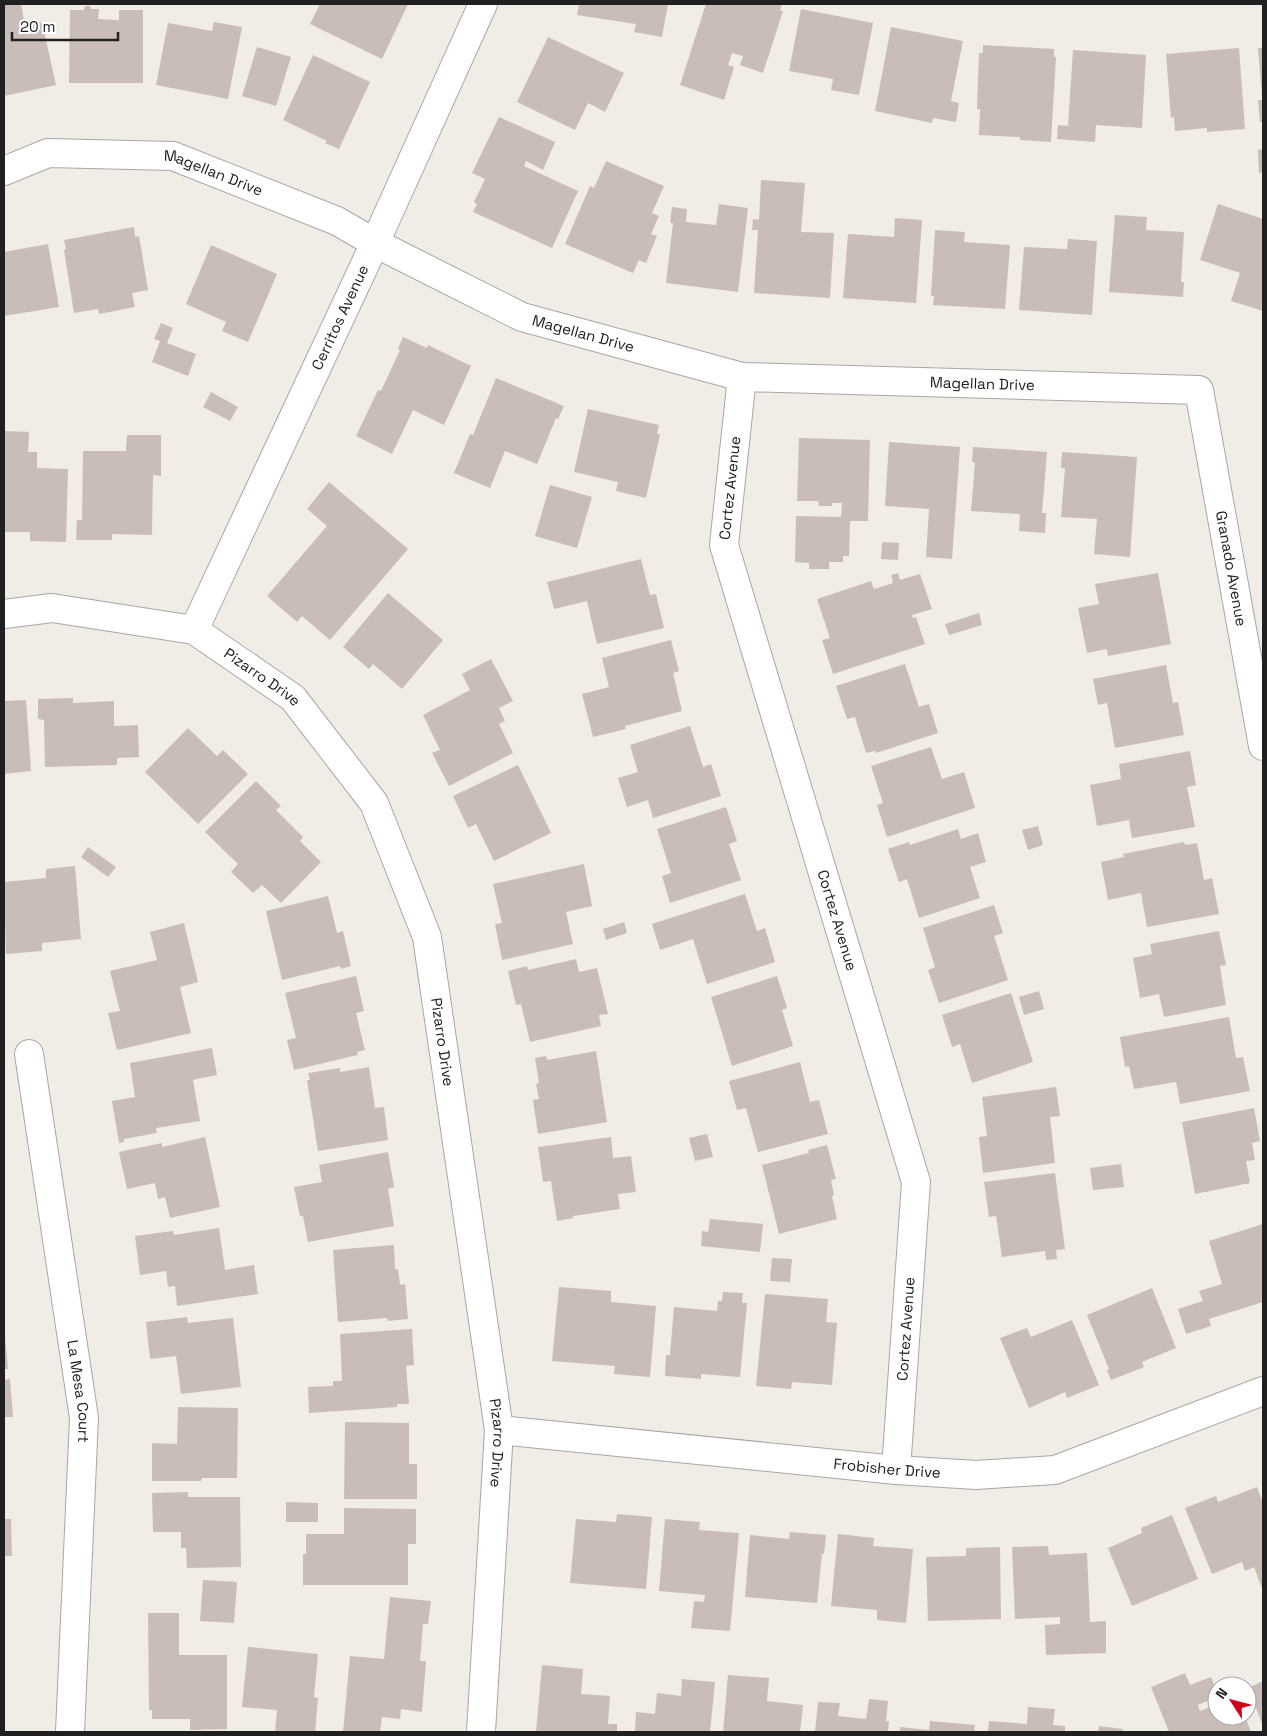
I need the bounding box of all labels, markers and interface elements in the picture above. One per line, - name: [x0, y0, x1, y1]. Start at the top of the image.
- scale bar: [12, 10, 119, 42]
- text: 20 m: [20, 17, 55, 36]
- street label: Magellan Drive: [164, 146, 266, 200]
- street label: Cerritos Avenue: [307, 262, 373, 373]
- street label: Magellan Drive: [530, 310, 637, 356]
- street label: Magellan Drive: [930, 372, 1035, 394]
- street label: Cortez Avenue: [715, 435, 744, 541]
- street label: Granado Avenue: [1212, 509, 1251, 628]
- street label: Pizarro Drive: [220, 643, 306, 709]
- street label: Cortez Avenue: [813, 868, 862, 973]
- street label: Pizarro Drive: [427, 996, 459, 1088]
- street label: Cortez Avenue: [892, 1276, 919, 1382]
- street label: La Mesa Court: [63, 1338, 94, 1443]
- street label: Pizarro Drive: [486, 1397, 509, 1488]
- street label: Frobisher Drive: [833, 1454, 941, 1482]
- north arrow: [1207, 1676, 1257, 1726]
- text: N: [1211, 1684, 1232, 1702]

